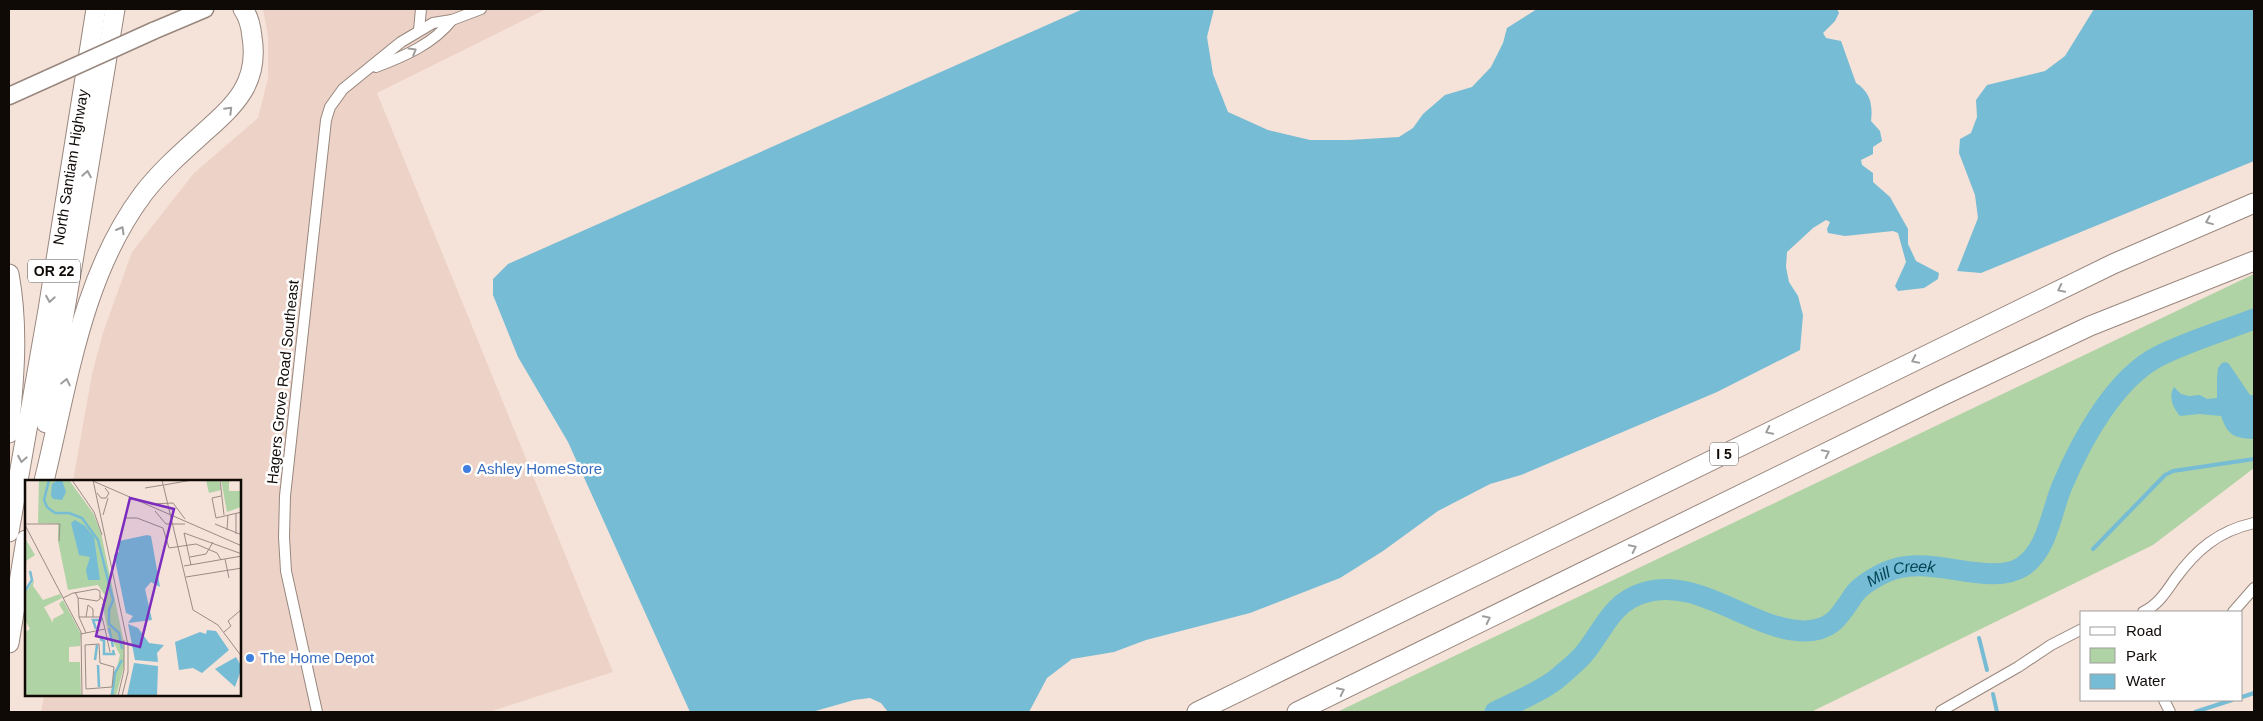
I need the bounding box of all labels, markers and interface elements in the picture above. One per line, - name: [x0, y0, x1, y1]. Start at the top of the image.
- one-way arrow: [408, 47, 417, 57]
- street label: North Santiam Highway: [49, 87, 91, 246]
- one-way arrow: [223, 107, 232, 116]
- one-way arrow: [82, 170, 92, 178]
- one-way arrow: [2205, 215, 2214, 225]
- one-way arrow: [115, 226, 125, 235]
- road number: OR 22: [28, 260, 80, 282]
- street label: Hagers Grove Road Southeast: [263, 278, 302, 485]
- one-way arrow: [2058, 283, 2067, 293]
- one-way arrow: [45, 294, 55, 303]
- one-way arrow: [1912, 354, 1921, 364]
- one-way arrow: [60, 378, 71, 387]
- one-way arrow: [1765, 425, 1774, 435]
- road number: I 5: [1710, 442, 1738, 466]
- one-way arrow: [1821, 449, 1830, 459]
- one-way arrow: [17, 455, 27, 463]
- place label: Ashley HomeStore: [477, 460, 602, 477]
- marker: Ashley HomeStore: [461, 463, 473, 475]
- inset map: [25, 480, 241, 696]
- one-way arrow: [1628, 544, 1637, 554]
- water label: Mill Creek: [1863, 558, 1937, 590]
- legend: [2080, 611, 2243, 701]
- one-way arrow: [1482, 615, 1491, 625]
- text: Road: [2126, 622, 2162, 639]
- text: Park: [2126, 647, 2157, 664]
- place label: The Home Depot: [260, 649, 375, 666]
- marker: The Home Depot: [244, 652, 256, 664]
- text: Water: [2126, 672, 2165, 689]
- one-way arrow: [1336, 687, 1345, 697]

